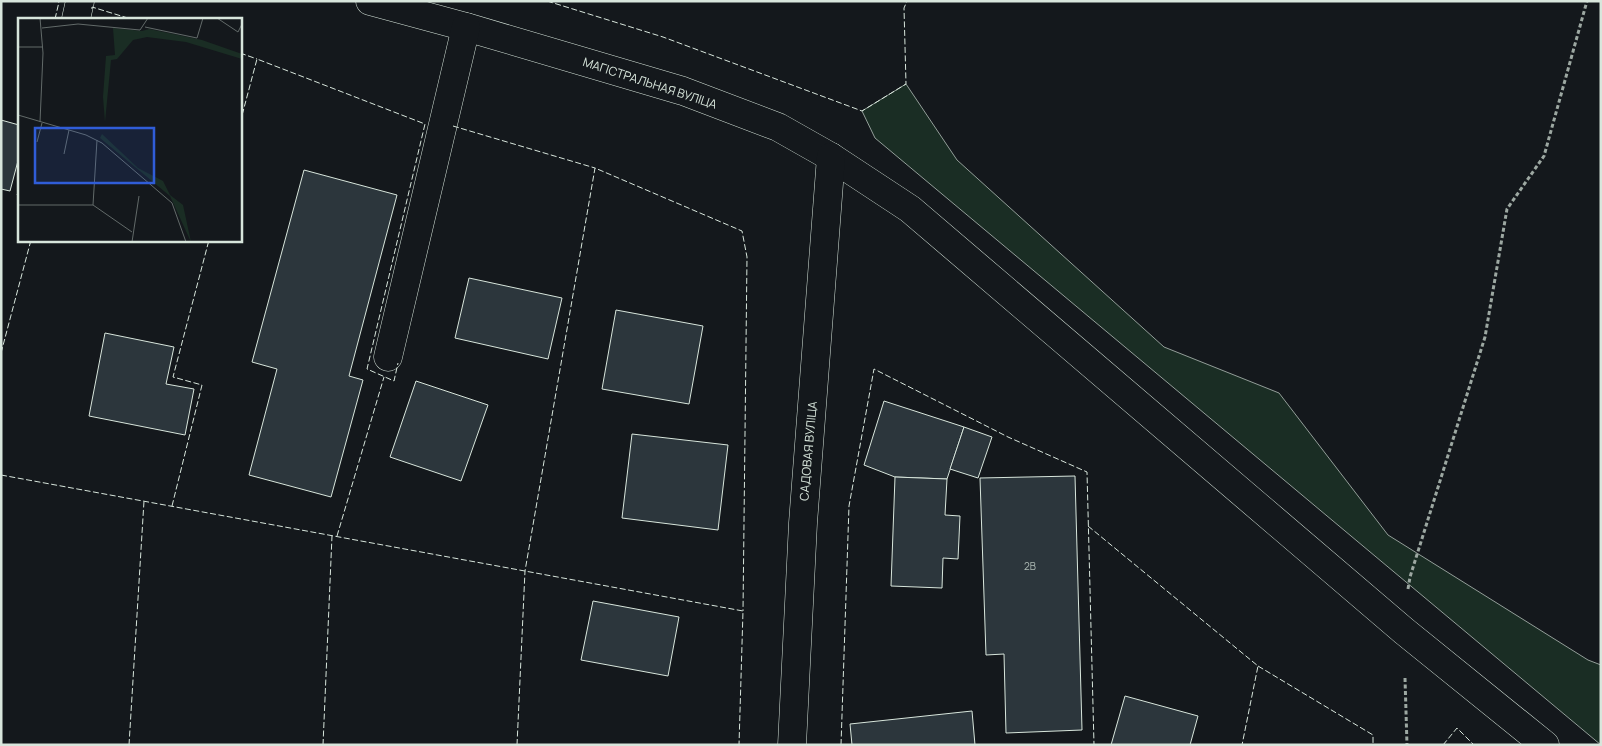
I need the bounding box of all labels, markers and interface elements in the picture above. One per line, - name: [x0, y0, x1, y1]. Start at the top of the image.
- inset map: [18, 18, 241, 241]
- street label: МАГІСТРАЛЬНАЯ ВУЛІЦА: [581, 53, 720, 113]
- street label: САДОВАЯ ВУЛІЦА: [795, 400, 821, 501]
- house number: 2В: [1024, 559, 1036, 573]

